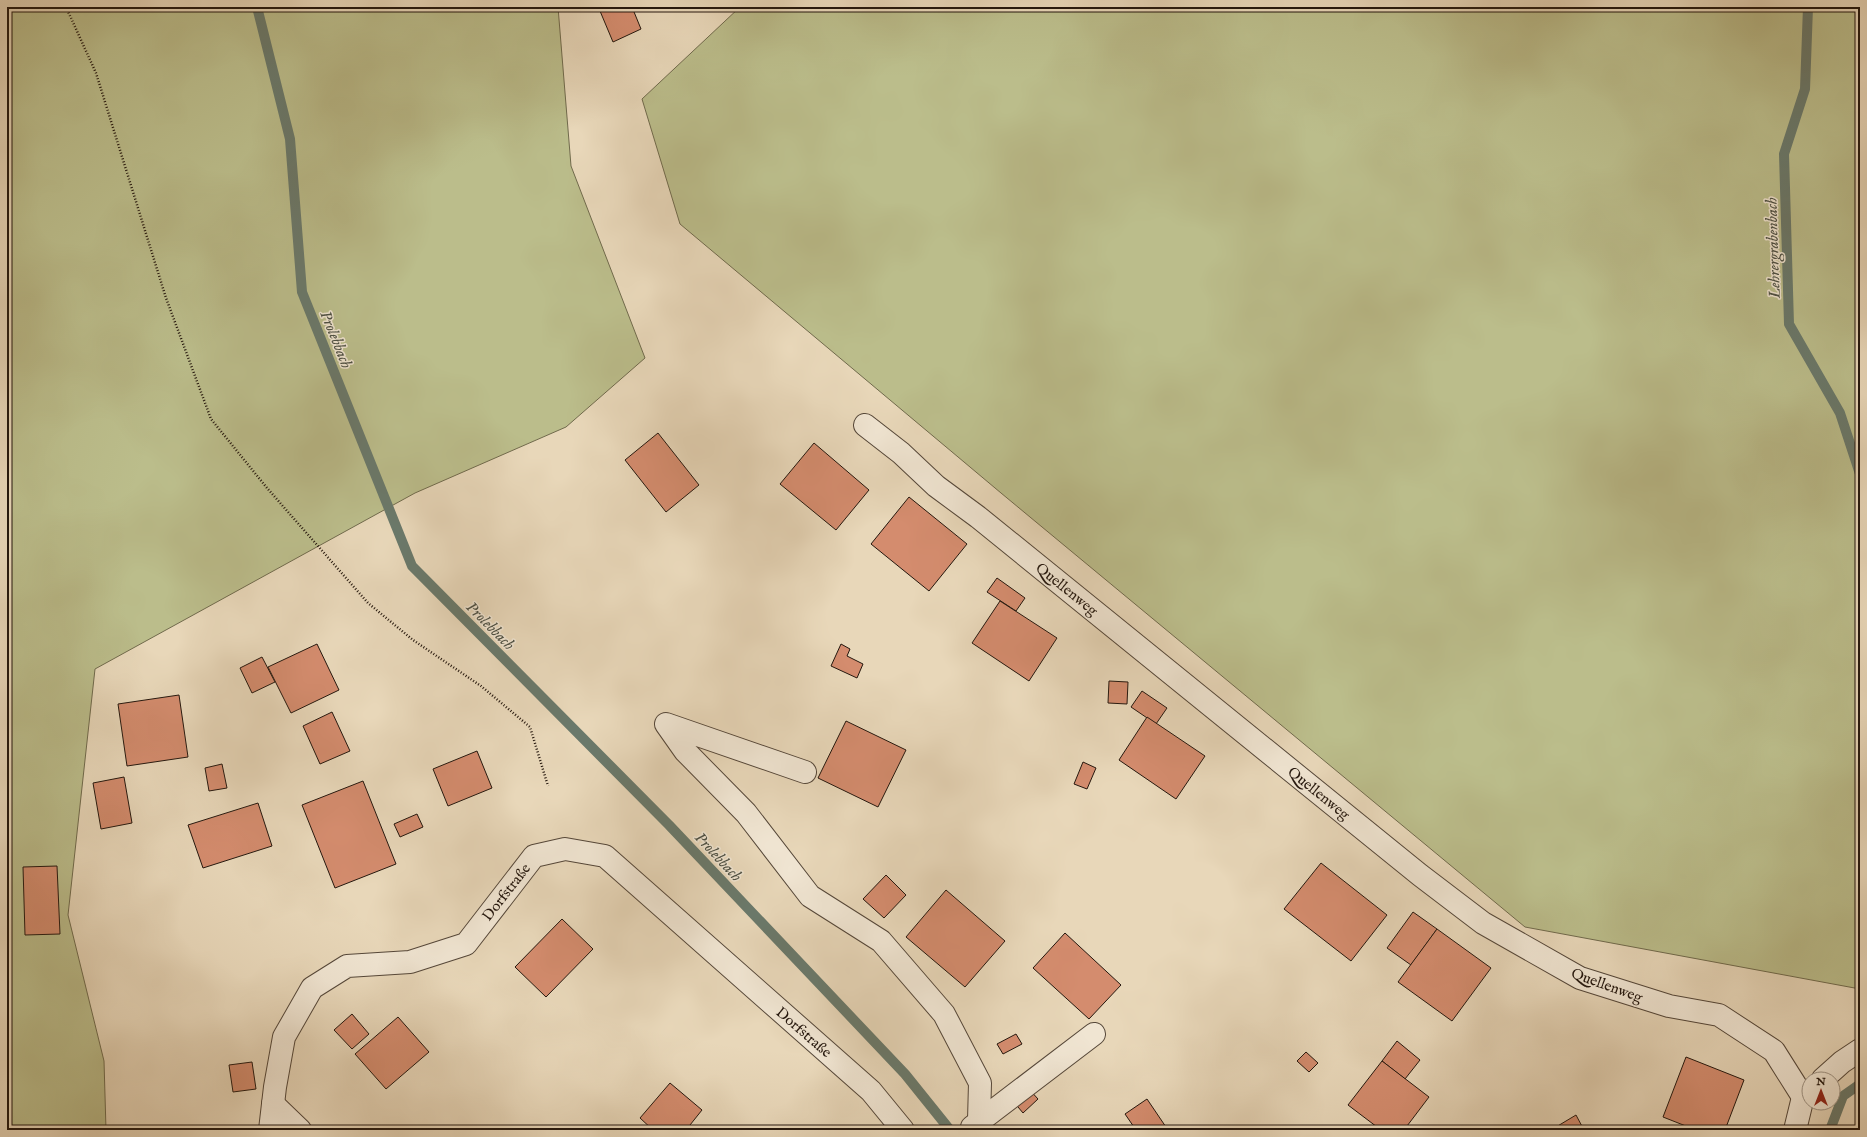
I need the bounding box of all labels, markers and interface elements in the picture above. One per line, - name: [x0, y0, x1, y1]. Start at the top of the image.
- water label: Lehrergrabenbach: [1762, 197, 1786, 300]
- water label: Prolebbach: [315, 308, 356, 372]
- street label: Quellenweg: [1032, 559, 1102, 621]
- water label: Prolebbach: [461, 598, 518, 655]
- street label: Quellenweg: [1284, 763, 1354, 825]
- water label: Prolebbach: [690, 828, 746, 887]
- street label: Dorfstraße: [478, 860, 535, 925]
- street label: Quellenweg: [1569, 964, 1646, 1007]
- street label: Dorfstraße: [772, 1003, 836, 1062]
- north arrow: [1801, 1071, 1841, 1111]
- text: N: [1815, 1075, 1826, 1089]

